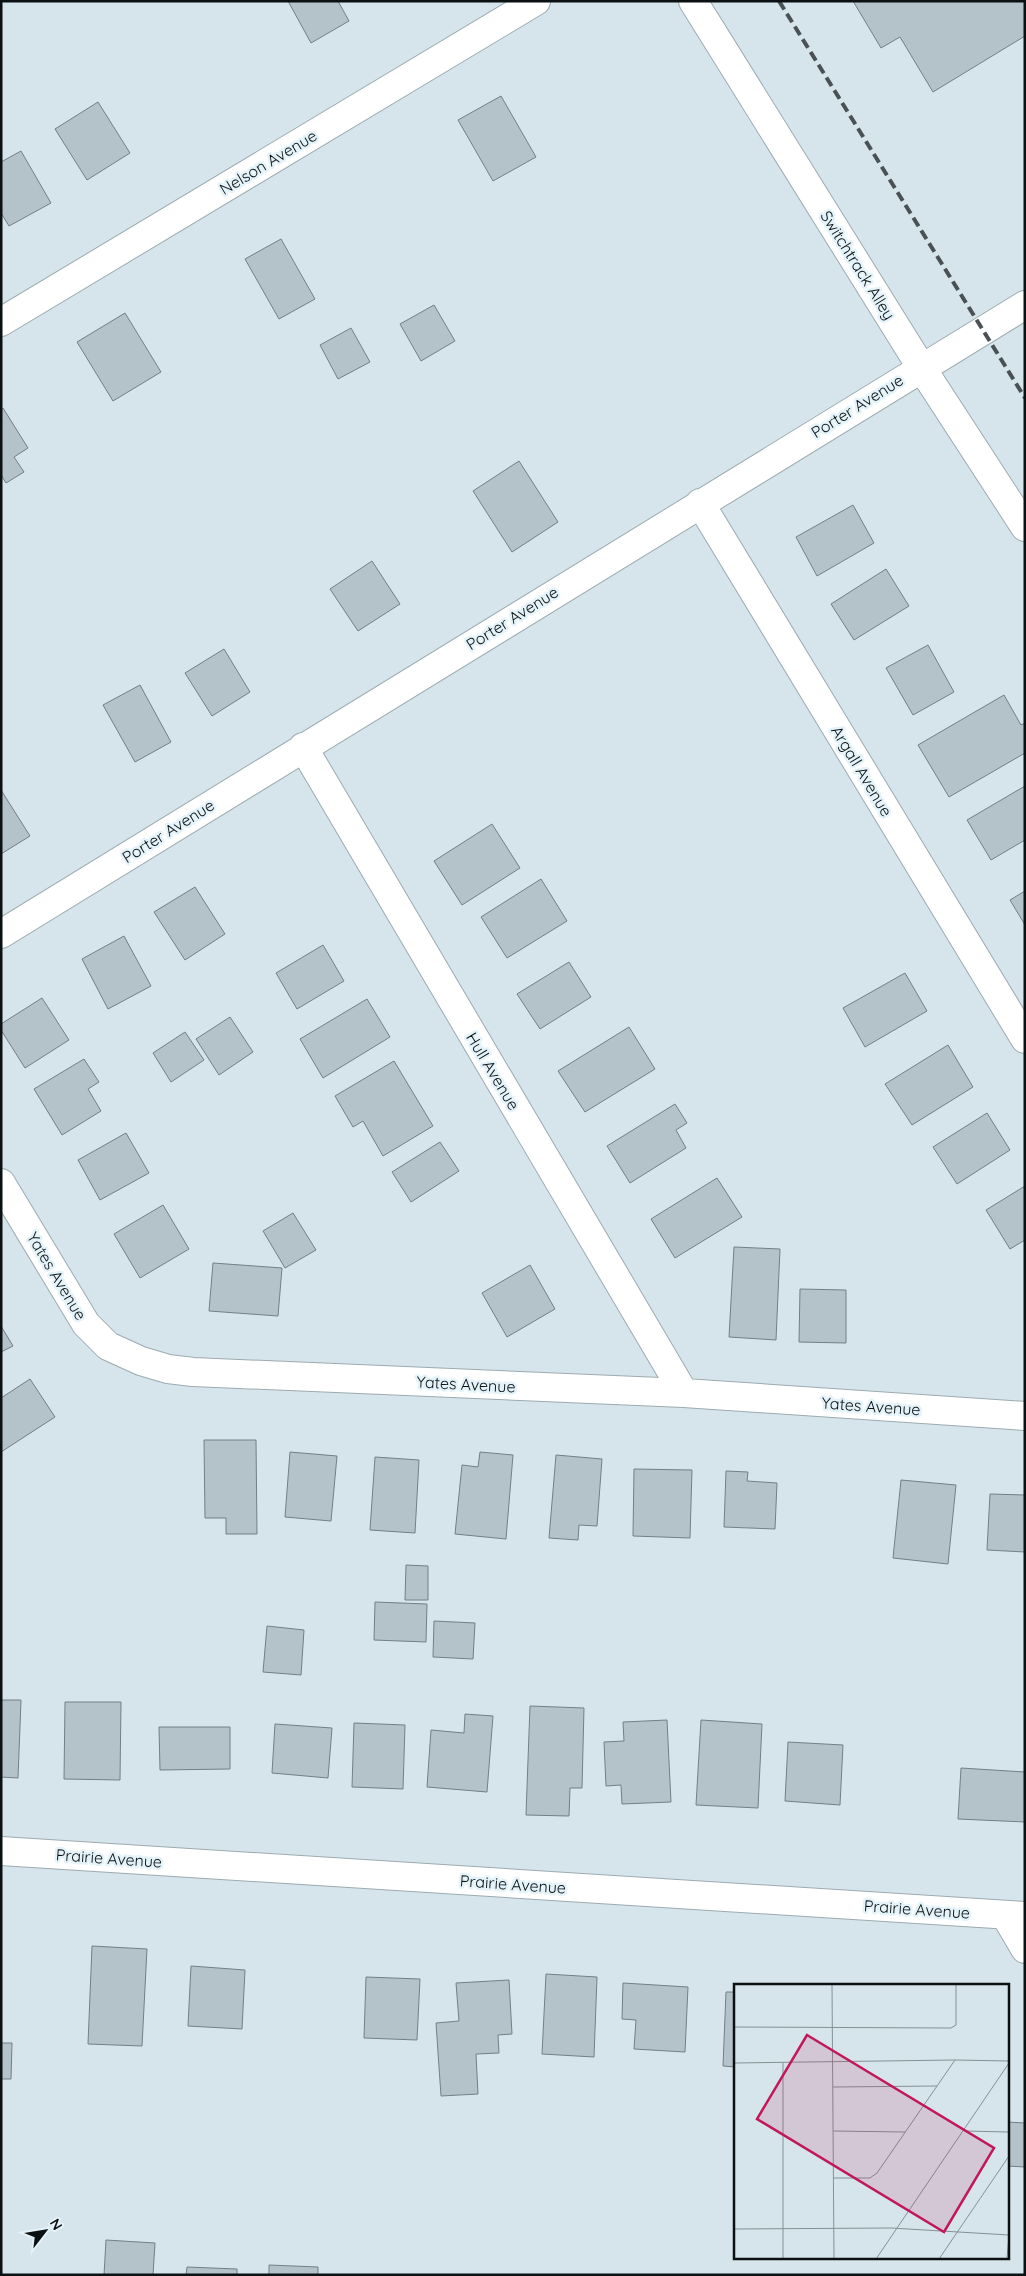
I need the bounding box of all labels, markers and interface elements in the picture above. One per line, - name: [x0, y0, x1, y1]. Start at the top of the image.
- street label: Nelson Avenue: [216, 125, 320, 199]
- street label: Switchtrack Alley: [816, 207, 900, 323]
- street label: Porter Avenue: [807, 370, 907, 442]
- street label: Porter Avenue: [462, 582, 562, 654]
- street label: Argall Avenue: [827, 722, 897, 820]
- street label: Porter Avenue: [118, 795, 218, 867]
- street label: Hull Avenue: [462, 1029, 524, 1113]
- street label: Yates Avenue: [23, 1228, 91, 1324]
- street label: Yates Avenue: [416, 1371, 516, 1397]
- street label: Yates Avenue: [821, 1393, 921, 1419]
- street label: Prairie Avenue: [55, 1844, 163, 1872]
- street label: Prairie Avenue: [459, 1870, 567, 1898]
- street label: Prairie Avenue: [863, 1895, 971, 1923]
- inset map: [734, 1984, 1008, 2258]
- north arrow: [20, 2206, 70, 2256]
- text: N: [46, 2215, 67, 2233]

